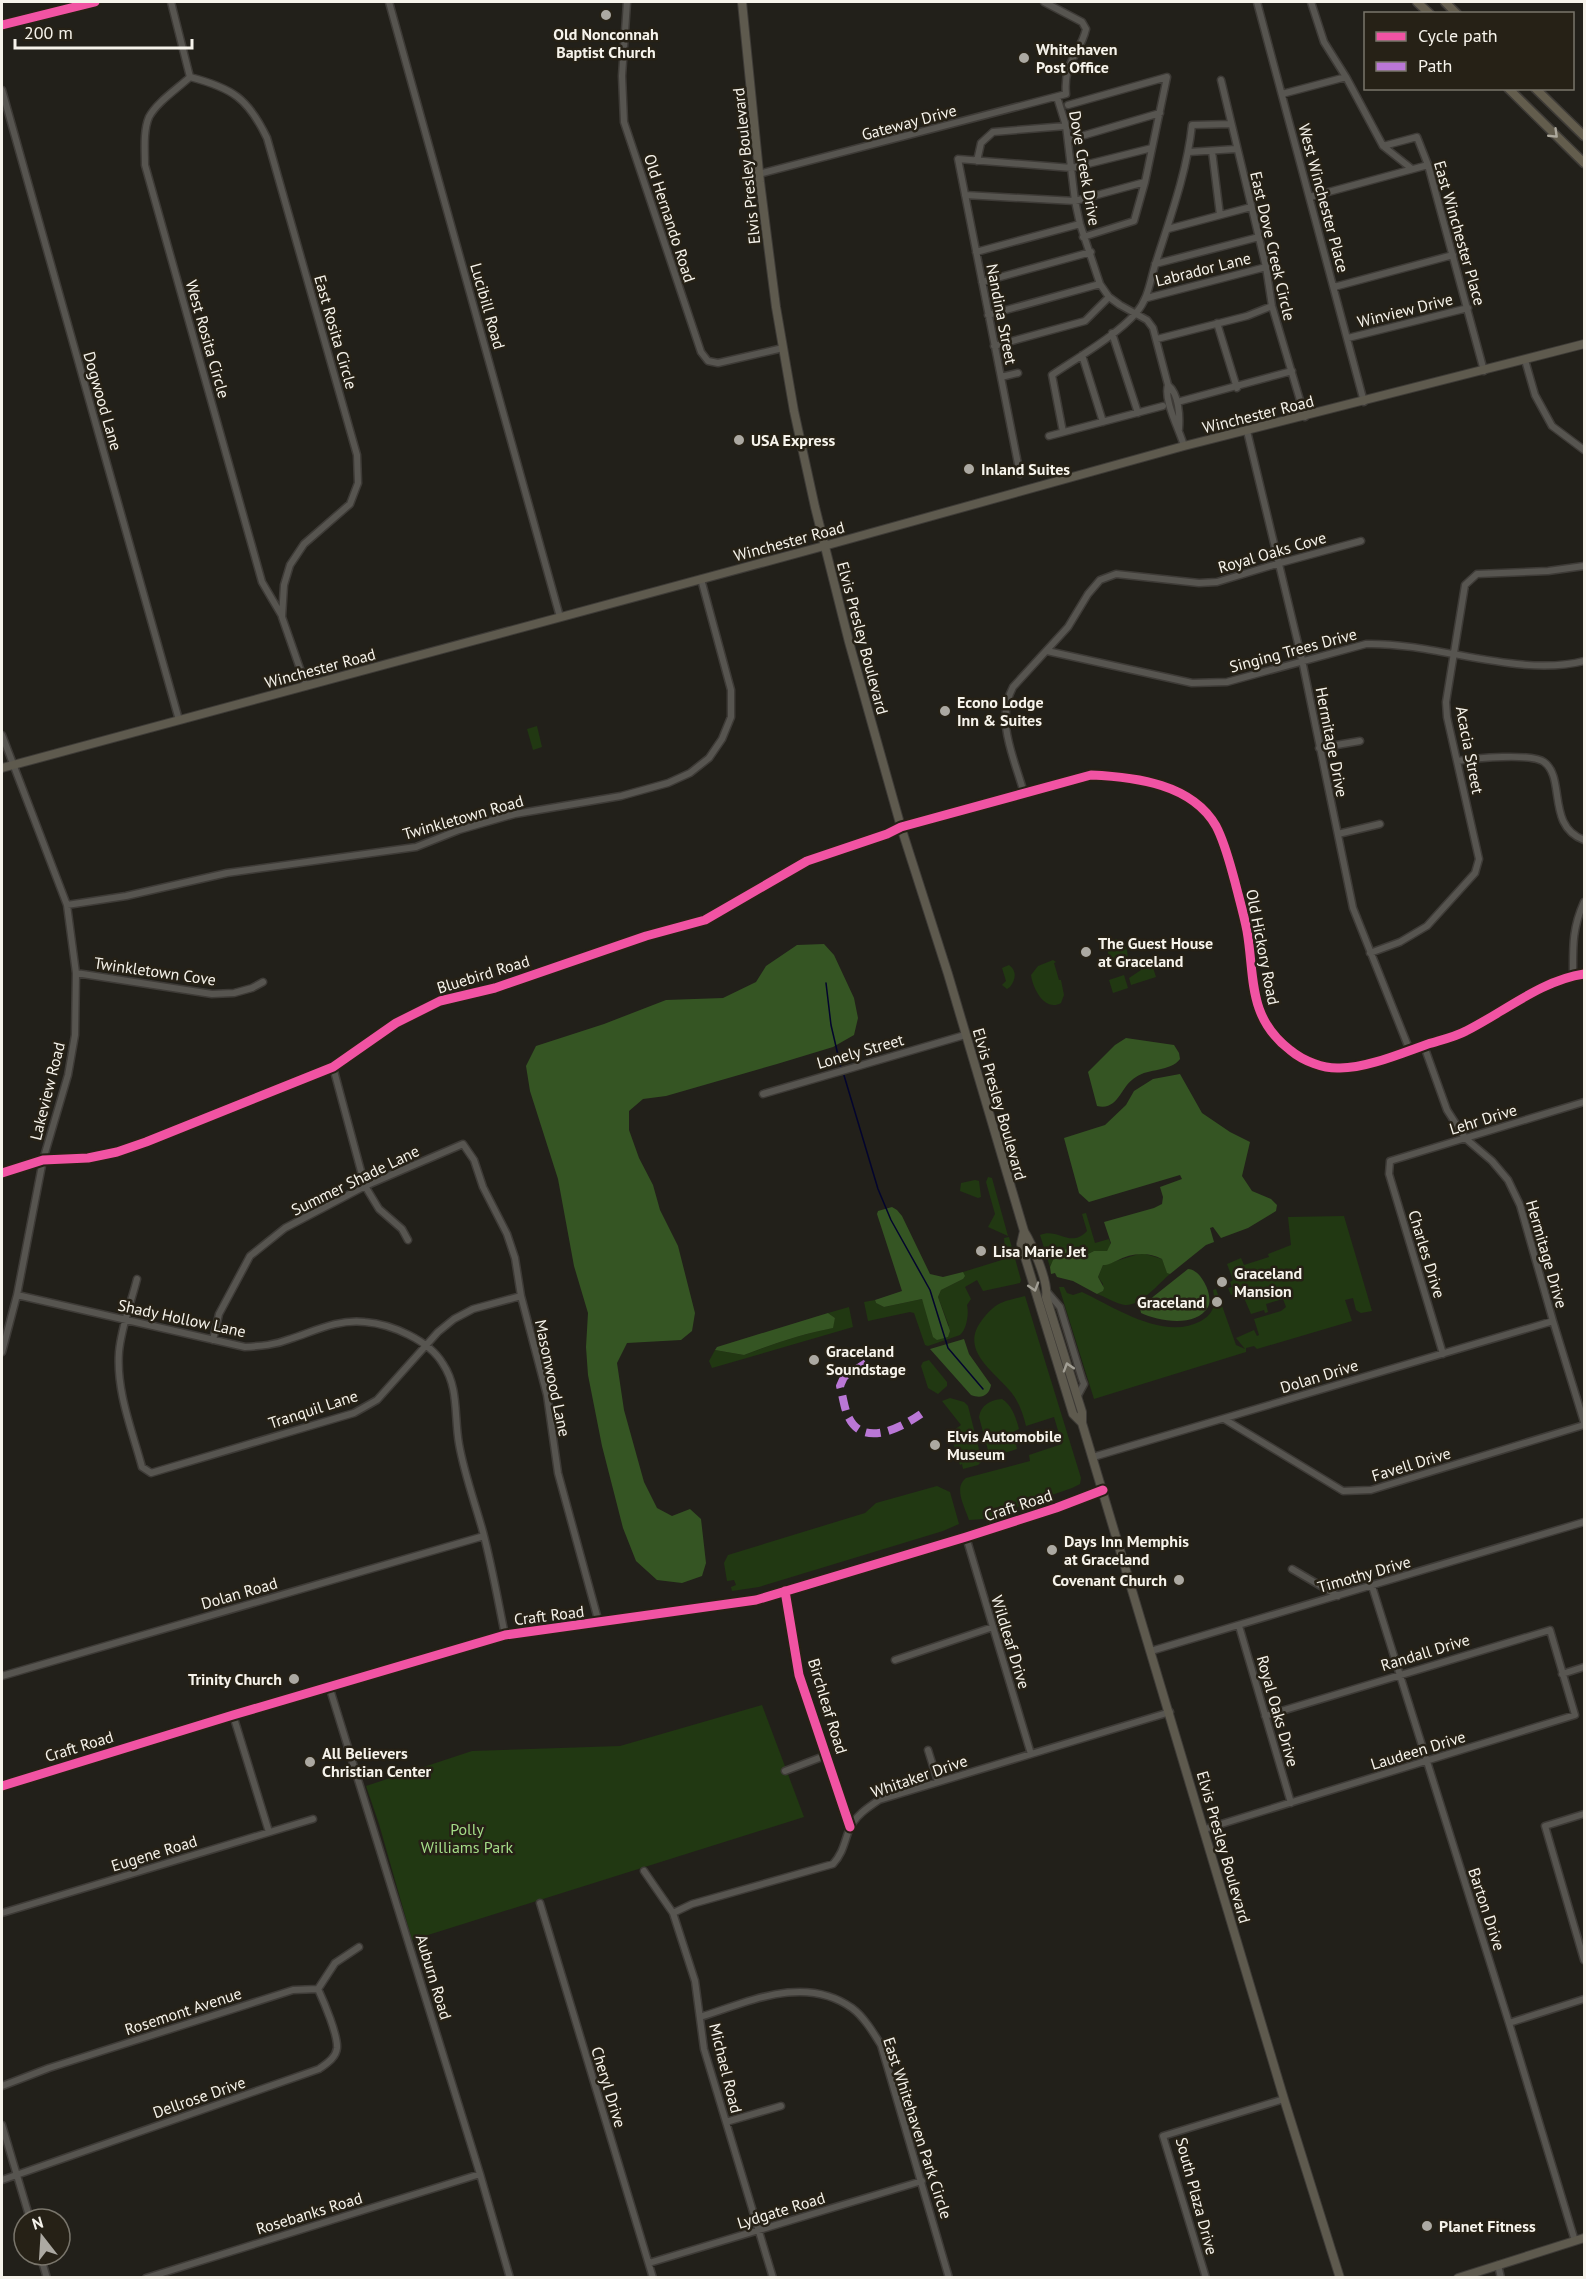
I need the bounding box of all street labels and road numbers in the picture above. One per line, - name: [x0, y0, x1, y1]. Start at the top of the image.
- street label: Elvis Presley Boulevard: [728, 87, 764, 245]
- street label: Gateway Drive: [859, 100, 959, 144]
- street label: Dove Creek Drive: [1065, 109, 1105, 227]
- street label: West Winchester Place: [1294, 121, 1354, 275]
- street label: Old Hernando Road: [640, 151, 700, 285]
- street label: East Winchester Place: [1430, 158, 1490, 308]
- street label: East Dove Creek Circle: [1246, 169, 1300, 323]
- street label: Labrador Lane: [1153, 247, 1253, 291]
- street label: Lucibill Road: [466, 261, 510, 351]
- street label: Nandina Street: [982, 262, 1022, 367]
- street label: East Rosita Circle: [310, 273, 362, 391]
- street label: West Rosita Circle: [182, 278, 234, 400]
- street label: Winview Drive: [1355, 288, 1455, 332]
- street label: Dogwood Lane: [79, 349, 127, 453]
- street label: Winchester Road: [1200, 390, 1316, 438]
- street label: Winchester Road: [731, 517, 847, 565]
- street label: Royal Oaks Cove: [1216, 527, 1328, 577]
- street label: Elvis Presley Boulevard: [833, 559, 893, 717]
- street label: Singing Trees Drive: [1227, 623, 1359, 677]
- street label: Winchester Road: [262, 644, 378, 692]
- street label: Hermitage Drive: [1312, 685, 1352, 799]
- street label: Acacia Street: [1452, 704, 1488, 796]
- street label: Twinkletown Road: [400, 790, 526, 844]
- street label: Old Hickory Road: [1242, 888, 1284, 1006]
- street label: Bluebird Road: [434, 950, 532, 998]
- street label: Twinkletown Cove: [93, 953, 217, 989]
- street label: Elvis Presley Boulevard: [969, 1026, 1031, 1182]
- street label: Lonely Street: [814, 1029, 906, 1073]
- street label: Lakeview Road: [25, 1040, 69, 1142]
- street label: Lehr Drive: [1447, 1099, 1519, 1139]
- street label: Summer Shade Lane: [288, 1140, 422, 1220]
- street label: Hermitage Drive: [1522, 1198, 1572, 1310]
- street label: Charles Drive: [1404, 1208, 1450, 1300]
- street label: Shady Hollow Lane: [116, 1295, 248, 1341]
- street label: Masonwood Lane: [531, 1318, 575, 1438]
- street label: Dolan Drive: [1278, 1355, 1360, 1397]
- street label: Tranquil Lane: [266, 1385, 360, 1433]
- street label: Favell Drive: [1369, 1443, 1453, 1485]
- street label: Craft Road: [981, 1485, 1055, 1525]
- street label: Timothy Drive: [1315, 1551, 1413, 1597]
- street label: Dolan Road: [198, 1573, 280, 1613]
- street label: Wildleaf Drive: [987, 1593, 1035, 1691]
- street label: Craft Road: [513, 1601, 585, 1629]
- street label: Randall Drive: [1378, 1629, 1472, 1675]
- street label: Royal Oaks Drive: [1253, 1653, 1303, 1769]
- street label: Birchleaf Road: [804, 1656, 852, 1756]
- street label: Craft Road: [42, 1726, 116, 1766]
- street label: Laudeen Drive: [1368, 1726, 1468, 1774]
- street label: Whitaker Drive: [868, 1750, 970, 1802]
- street label: Elvis Presley Boulevard: [1193, 1769, 1255, 1925]
- street label: Eugene Road: [109, 1830, 199, 1876]
- street label: Barton Drive: [1464, 1865, 1510, 1953]
- street label: Auburn Road: [412, 1932, 456, 2022]
- street label: Rosemont Avenue: [122, 1983, 244, 2039]
- street label: Michael Road: [705, 2021, 747, 2115]
- street label: East Whitehaven Park Circle: [879, 2035, 957, 2221]
- street label: Cheryl Drive: [587, 2044, 631, 2130]
- street label: Dellrose Drive: [150, 2072, 248, 2122]
- street label: South Plaza Drive: [1172, 2135, 1222, 2257]
- street label: Rosebanks Road: [253, 2187, 365, 2239]
- street label: Lydgate Road: [735, 2187, 827, 2233]

